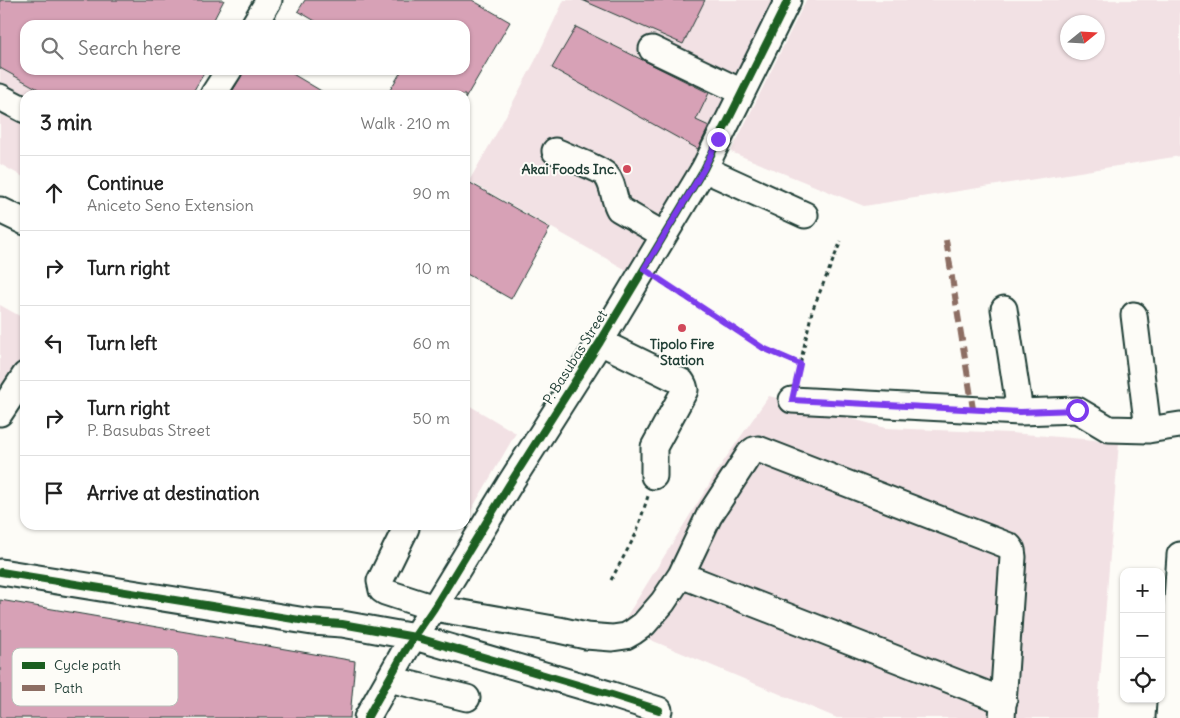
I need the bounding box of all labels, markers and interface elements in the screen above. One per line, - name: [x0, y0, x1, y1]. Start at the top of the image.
- north arrow: [1060, 15, 1105, 60]
- search box: [20, 20, 470, 75]
- icon: search: [38, 34, 66, 62]
- text: Search here: [78, 36, 181, 60]
- text: 3 min: [40, 109, 92, 136]
- text: Walk · 210 m: [360, 113, 450, 133]
- route end: [707, 128, 730, 151]
- place label: Akai Foods Inc.: [521, 160, 617, 178]
- marker: Akai Foods Inc.: [621, 163, 633, 175]
- text: Continue: [87, 171, 164, 195]
- icon: ahead: [40, 179, 68, 207]
- text: 90 m: [412, 183, 450, 203]
- text: Aniceto Seno Extension: [87, 195, 254, 215]
- icon: right: [40, 254, 68, 282]
- text: Turn right: [87, 256, 170, 280]
- text: 10 m: [415, 258, 450, 278]
- street label: P. Basubas Street: [539, 306, 611, 408]
- marker: Tipolo Fire Station: [676, 322, 688, 334]
- icon: left: [40, 329, 68, 357]
- text: Turn left: [87, 331, 157, 355]
- text: 60 m: [412, 333, 450, 353]
- place label: Tipolo Fire Station: [650, 335, 715, 369]
- text: Turn right: [87, 396, 170, 420]
- route start: [1066, 399, 1089, 422]
- icon: right: [40, 404, 68, 432]
- text: 50 m: [412, 408, 450, 428]
- text: P. Basubas Street: [87, 420, 210, 440]
- icon: arrive: [40, 479, 68, 507]
- text: Arrive at destination: [87, 481, 260, 505]
- map controls: [1120, 568, 1165, 703]
- button: +: [1120, 568, 1165, 613]
- button: −: [1120, 613, 1165, 658]
- legend: [12, 648, 178, 706]
- text: Cycle path: [54, 656, 121, 674]
- button: locate: [1120, 658, 1165, 703]
- text: Path: [54, 679, 83, 697]

